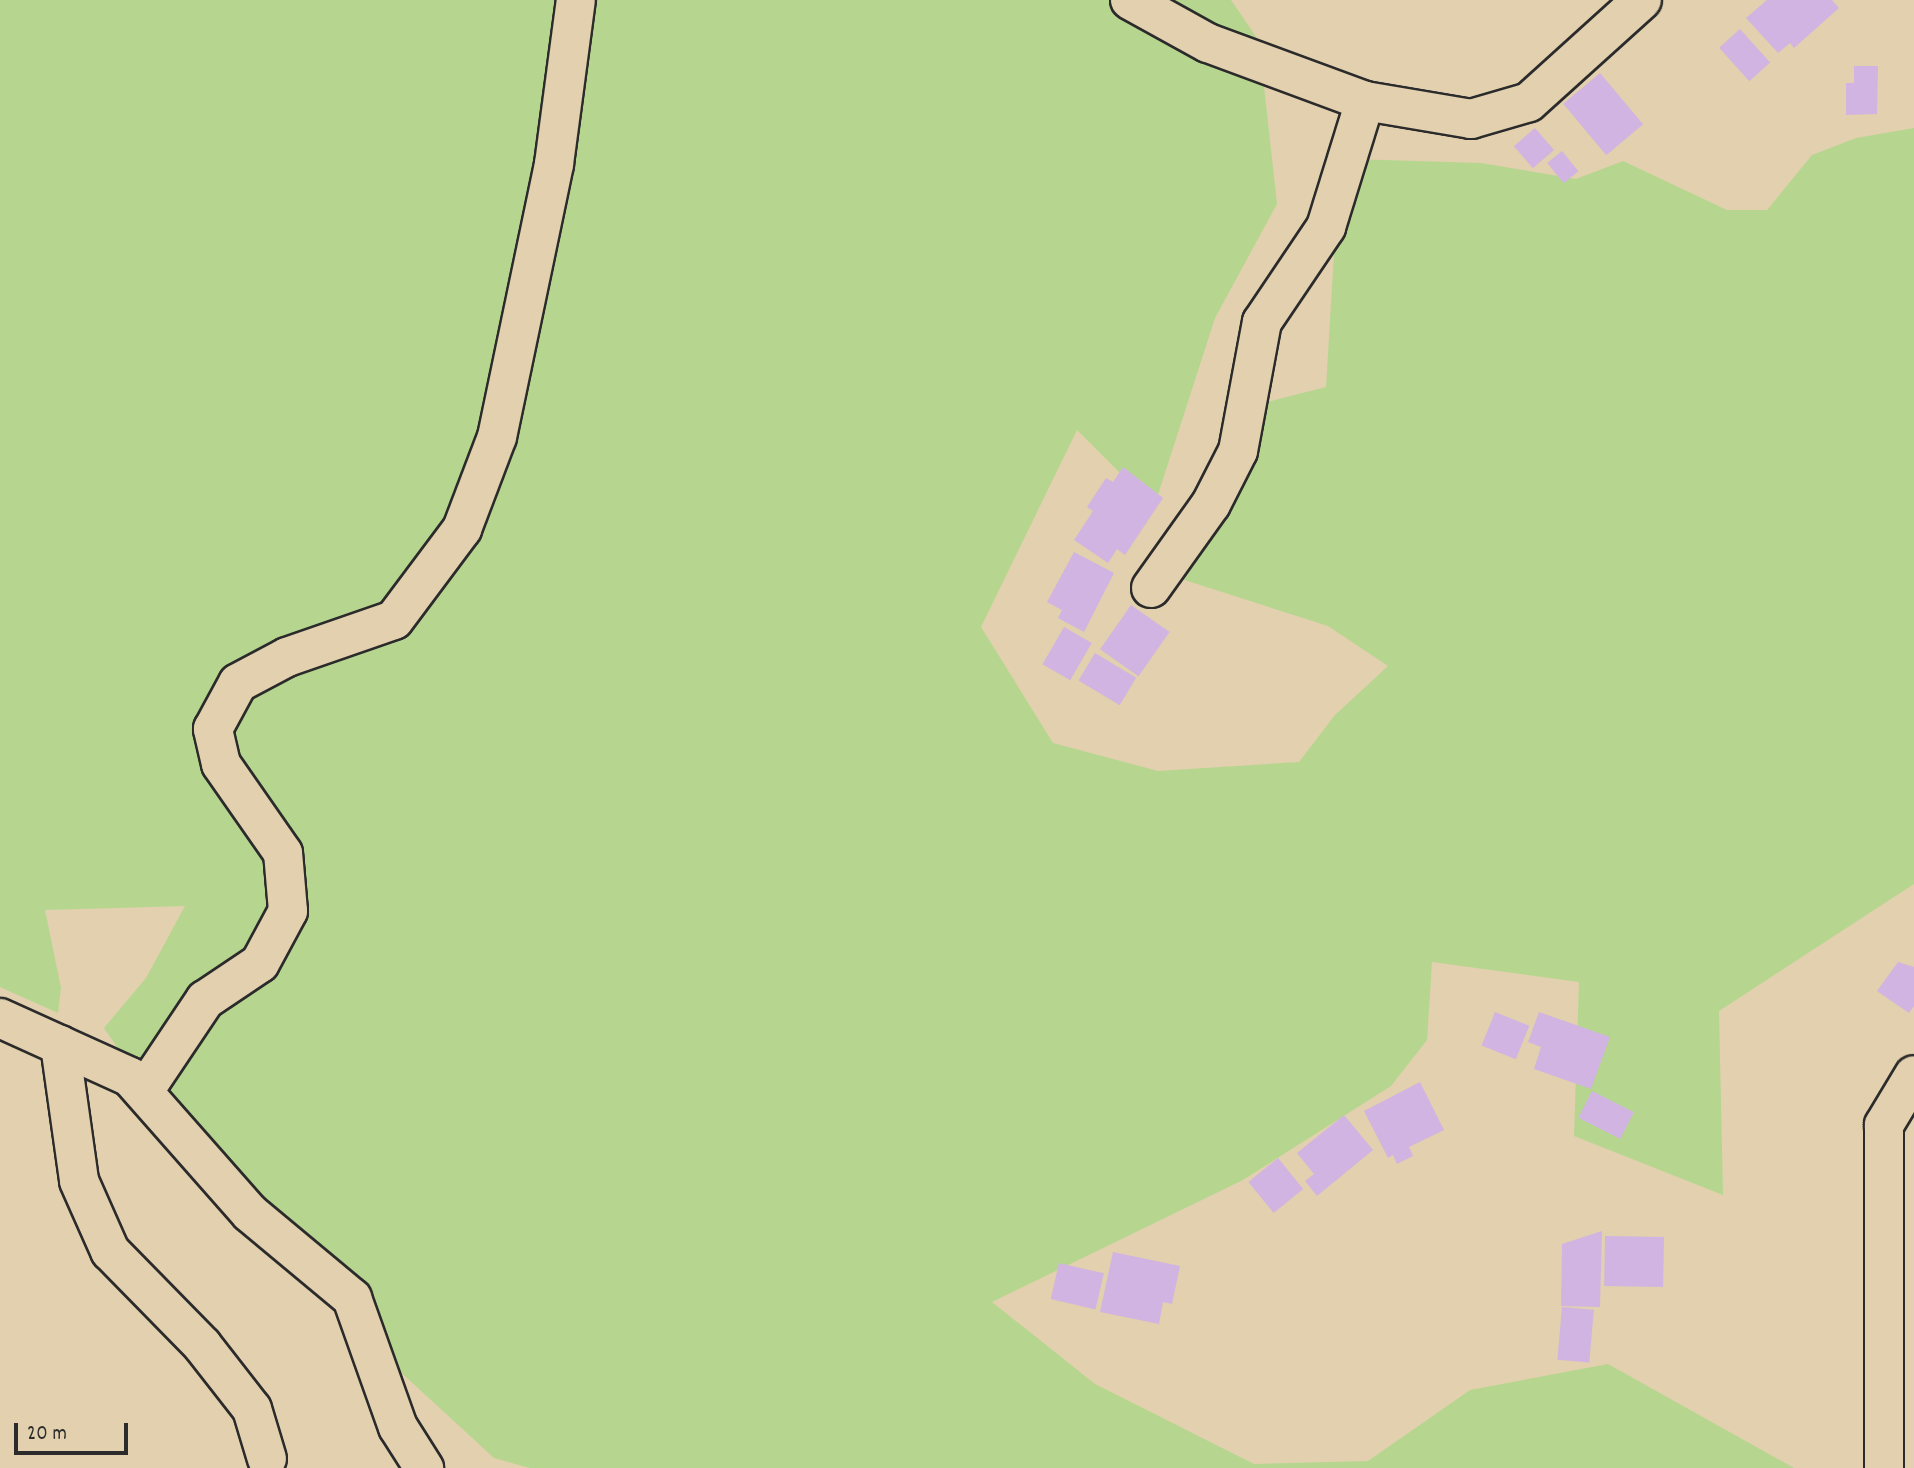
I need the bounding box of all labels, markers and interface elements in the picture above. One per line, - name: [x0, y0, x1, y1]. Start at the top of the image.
- scale bar: [18, 1408, 131, 1452]
- text: 20 m: [27, 1420, 67, 1450]

